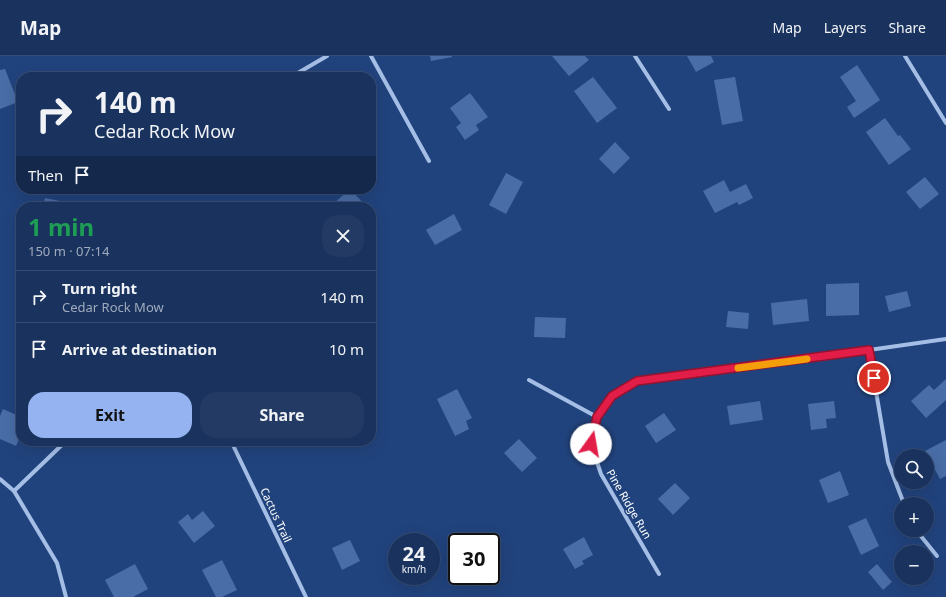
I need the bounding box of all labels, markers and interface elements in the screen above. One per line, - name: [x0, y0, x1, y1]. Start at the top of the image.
- text: Map: [20, 15, 61, 41]
- text: Map: [773, 18, 802, 37]
- text: Layers: [824, 18, 866, 37]
- text: Share: [888, 18, 926, 37]
- text: 140 m: [94, 83, 177, 121]
- icon: right: [28, 88, 80, 140]
- text: Cedar Rock Mow: [94, 119, 235, 143]
- icon: arrive: [71, 164, 93, 186]
- text: Then: [28, 165, 63, 185]
- text: 1 min: [28, 210, 94, 243]
- button: close: [322, 215, 364, 257]
- text: 150 m · 07:14: [28, 242, 109, 260]
- text: Turn right: [62, 278, 137, 298]
- icon: right: [28, 286, 50, 308]
- text: 140 m: [320, 287, 364, 307]
- text: Cedar Rock Mow: [62, 298, 164, 316]
- icon: arrive: [28, 338, 50, 360]
- text: Arrive at destination: [62, 339, 217, 359]
- text: 10 m: [329, 339, 364, 359]
- pin: [857, 361, 891, 395]
- icon: arrive: [863, 367, 885, 389]
- button: Exit: [28, 392, 192, 438]
- button: Share: [200, 392, 364, 438]
- position arrow: [570, 423, 612, 465]
- map controls: [894, 449, 934, 585]
- button: search: [894, 449, 934, 489]
- street label: Pine Ridge Run: [603, 466, 655, 541]
- street label: Cactus Trail: [257, 485, 296, 545]
- button: +: [894, 497, 934, 537]
- speed limit sign: 30: [448, 533, 500, 585]
- text: 24: [403, 540, 425, 567]
- button: −: [894, 545, 934, 585]
- text: km/h: [402, 562, 426, 576]

